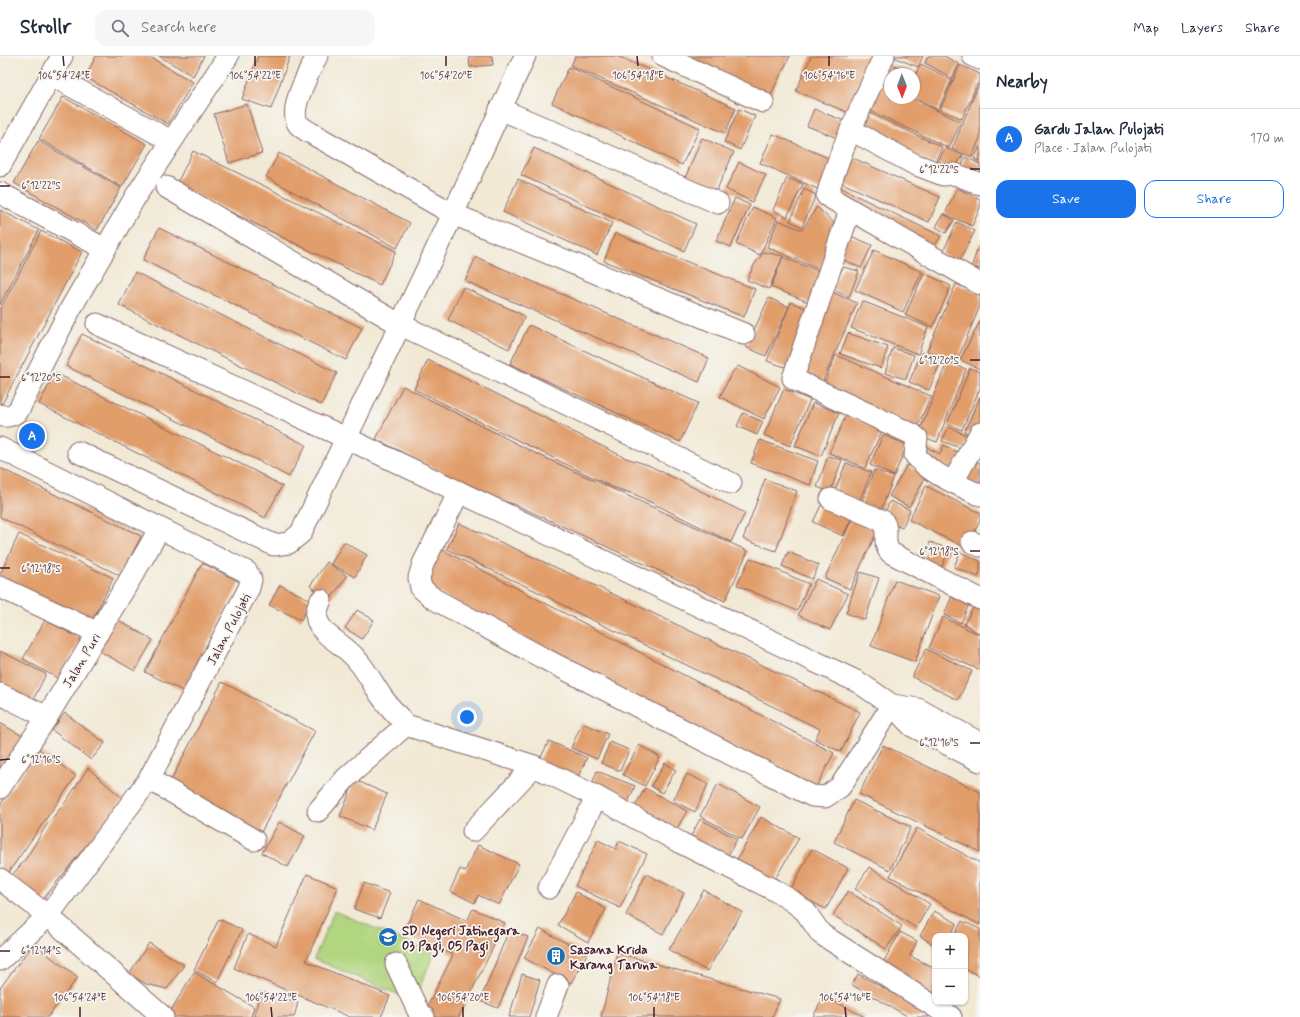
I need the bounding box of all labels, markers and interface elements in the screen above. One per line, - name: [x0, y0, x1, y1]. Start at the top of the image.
- search box: [95, 10, 375, 46]
- text: Strollr: [20, 15, 71, 40]
- icon: search: [109, 17, 131, 39]
- text: Search here: [141, 18, 217, 38]
- text: Map: [1133, 19, 1159, 37]
- text: Layers: [1181, 19, 1223, 37]
- text: Share: [1245, 19, 1280, 37]
- north arrow: [884, 68, 920, 104]
- text: 106°54'24"E: [38, 69, 91, 83]
- text: 106°54'22"E: [229, 69, 281, 83]
- text: 106°54'20"E: [420, 69, 472, 83]
- text: 106°54'18"E: [612, 69, 664, 83]
- text: 106°54'16"E: [803, 69, 855, 83]
- text: Nearby: [996, 71, 1048, 93]
- text: Gardu Jalan Pulojati: [1034, 120, 1164, 140]
- text: A: [1005, 130, 1013, 147]
- text: 170 m: [1250, 130, 1284, 147]
- text: Place · Jalan Pulojati: [1034, 140, 1152, 157]
- text: 6°12'22"S: [919, 163, 959, 177]
- text: 6°12'22"S: [21, 179, 61, 193]
- button: Save: [996, 180, 1136, 218]
- button: Share: [1144, 180, 1284, 218]
- text: 6°12'20"S: [919, 354, 960, 368]
- text: 6°12'20"S: [21, 371, 62, 385]
- pin: A: [19, 421, 45, 451]
- text: 6°12'18"S: [919, 545, 959, 559]
- text: 6°12'18"S: [21, 562, 61, 576]
- street label: Jalan Pulojati: [203, 591, 255, 669]
- street label: Jalan Puri: [59, 630, 105, 691]
- your location: [457, 707, 477, 727]
- text: 6°12'16"S: [919, 736, 959, 750]
- text: 6°12'16"S: [21, 753, 61, 767]
- place label: SD Negeri Jatinegara 03 Pagi, 05 Pagi: [402, 923, 521, 958]
- school or university icon: SD Negeri Jatinegara 03 Pagi, 05 Pagi: [377, 926, 399, 948]
- map controls: [932, 933, 968, 1005]
- button: +: [932, 933, 968, 969]
- place label: Sasana Krida Karang Taruna: [570, 942, 658, 975]
- text: 6°12'14"S: [21, 944, 62, 958]
- building icon: Sasana Krida Karang Taruna: [545, 945, 567, 967]
- button: −: [932, 969, 968, 1005]
- text: 106°54'24"E: [54, 991, 107, 1005]
- text: 106°54'22"E: [245, 991, 297, 1005]
- text: 106°54'20"E: [437, 991, 489, 1005]
- text: 106°54'18"E: [628, 991, 680, 1005]
- text: 106°54'16"E: [819, 991, 871, 1005]

